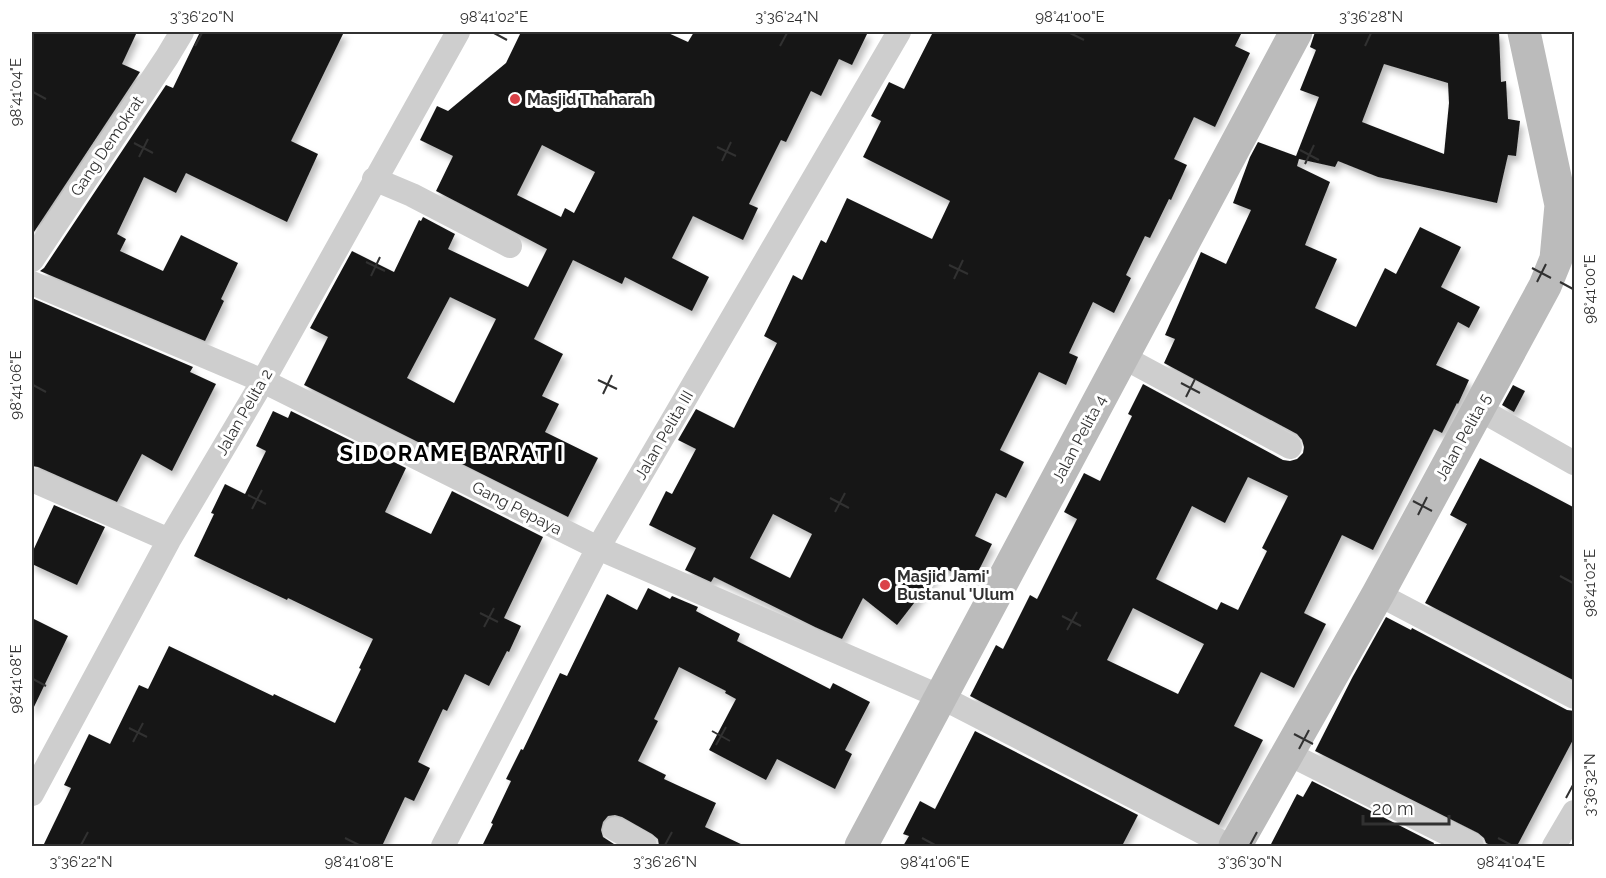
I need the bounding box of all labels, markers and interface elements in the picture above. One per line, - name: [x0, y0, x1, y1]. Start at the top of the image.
- text: 3°36'20"N: [170, 8, 234, 26]
- text: 98°41'02"E: [460, 8, 528, 26]
- text: 3°36'24"N: [755, 8, 819, 26]
- text: 98°41'00"E: [1035, 8, 1105, 26]
- text: 3°36'28"N: [1339, 8, 1403, 26]
- text: 98°41'04"E: [7, 58, 25, 126]
- place label: Masjid Thaharah: [527, 90, 652, 109]
- street label: Gang Demokrat: [67, 92, 148, 200]
- marker: Masjid Thaharah: [508, 92, 522, 106]
- text: 98°41'00"E: [1581, 254, 1599, 324]
- text: 98°41'06"E: [7, 350, 25, 420]
- street label: Jalan Pelita 2: [212, 366, 276, 458]
- street label: Jalan Pelita III: [631, 387, 697, 483]
- street label: Jalan Pelita 5: [1431, 390, 1495, 484]
- street label: Jalan Pelita 4: [1048, 392, 1110, 486]
- district label: SIDORAME BARAT I: [339, 440, 565, 466]
- street label: Gang Pepaya: [469, 477, 565, 539]
- text: 98°41'02"E: [1581, 549, 1599, 617]
- place label: Masjid Jami' Bustanul 'Ulum: [897, 567, 1014, 604]
- marker: Masjid Jami' Bustanul 'Ulum: [878, 578, 892, 592]
- text: 98°41'08"E: [7, 644, 25, 714]
- text: 3°36'32"N: [1581, 753, 1599, 817]
- scale bar: [1363, 788, 1448, 826]
- text: 20 m: [1372, 798, 1414, 819]
- text: 3°36'22"N: [50, 853, 112, 871]
- text: 98°41'08"E: [324, 853, 394, 871]
- text: 3°36'26"N: [633, 853, 697, 871]
- text: 98°41'06"E: [900, 853, 970, 871]
- text: 3°36'30"N: [1218, 853, 1282, 871]
- text: 98°41'04"E: [1477, 853, 1545, 871]

